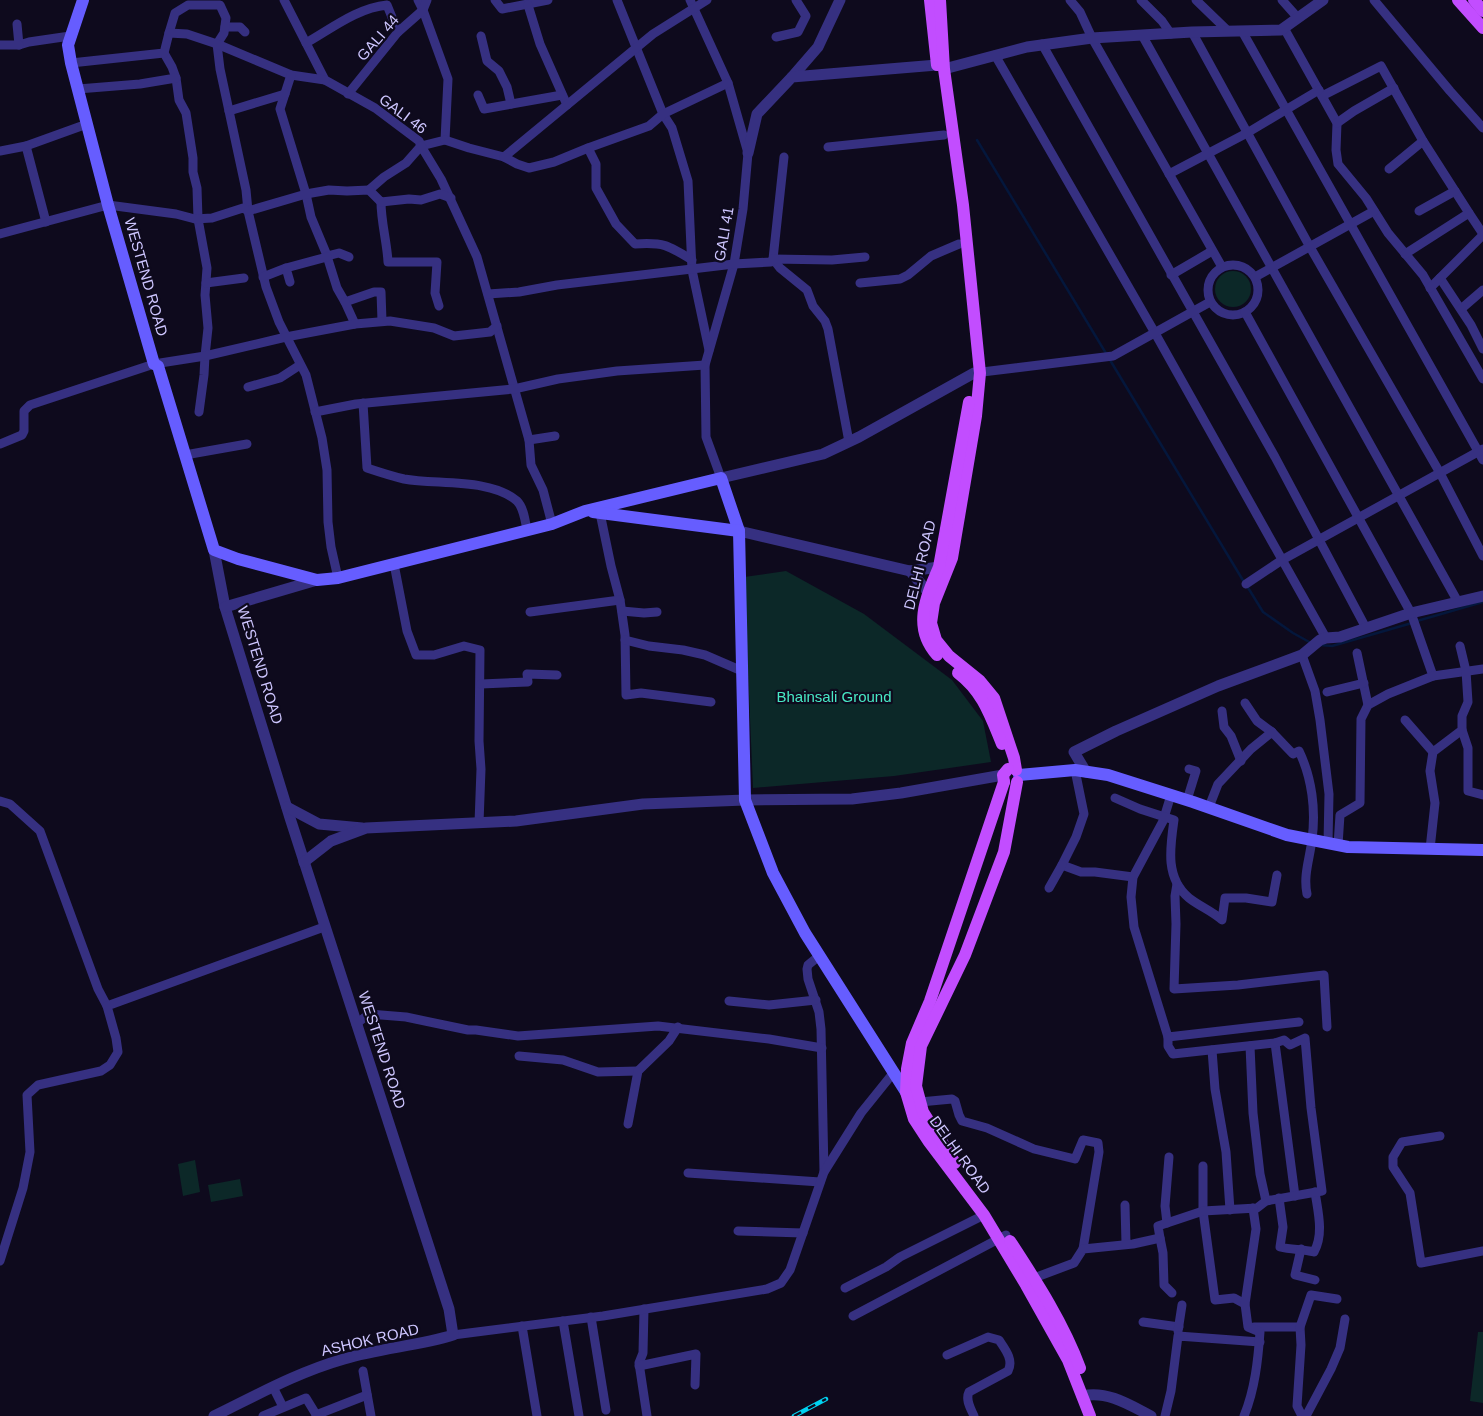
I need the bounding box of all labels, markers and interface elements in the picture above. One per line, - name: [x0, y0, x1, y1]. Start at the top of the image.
- street label: GALI 44: [353, 11, 402, 64]
- street label: GALI 46: [376, 90, 430, 137]
- street label: GALI 41: [710, 205, 737, 262]
- street label: WESTEND ROAD: [121, 216, 172, 338]
- street label: DELHI ROAD: [900, 518, 939, 611]
- street label: WESTEND ROAD: [234, 604, 287, 726]
- park label: Bhainsali Ground: [776, 688, 892, 705]
- street label: WESTEND ROAD: [355, 989, 410, 1111]
- street label: DELHI ROAD: [927, 1113, 994, 1197]
- street label: ASHOK ROAD: [319, 1320, 421, 1359]

